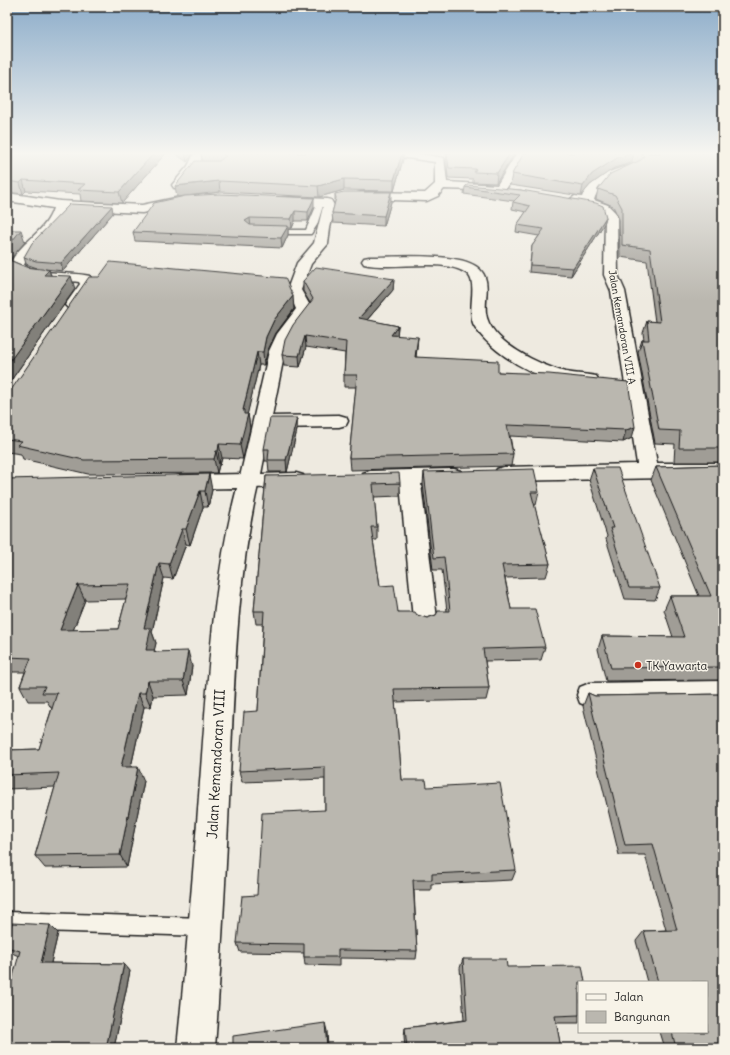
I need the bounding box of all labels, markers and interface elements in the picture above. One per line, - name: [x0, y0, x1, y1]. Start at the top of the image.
- street label: Jalan Kemandoran VIII A: [606, 269, 639, 386]
- place label: TK Yawarta: [646, 658, 707, 673]
- marker: TK Yawarta: [633, 660, 643, 670]
- street label: Jalan Kemandoran VIII: [203, 689, 229, 839]
- legend: [578, 981, 708, 1033]
- text: Jalan: [614, 989, 643, 1004]
- text: Bangunan: [614, 1009, 670, 1024]

